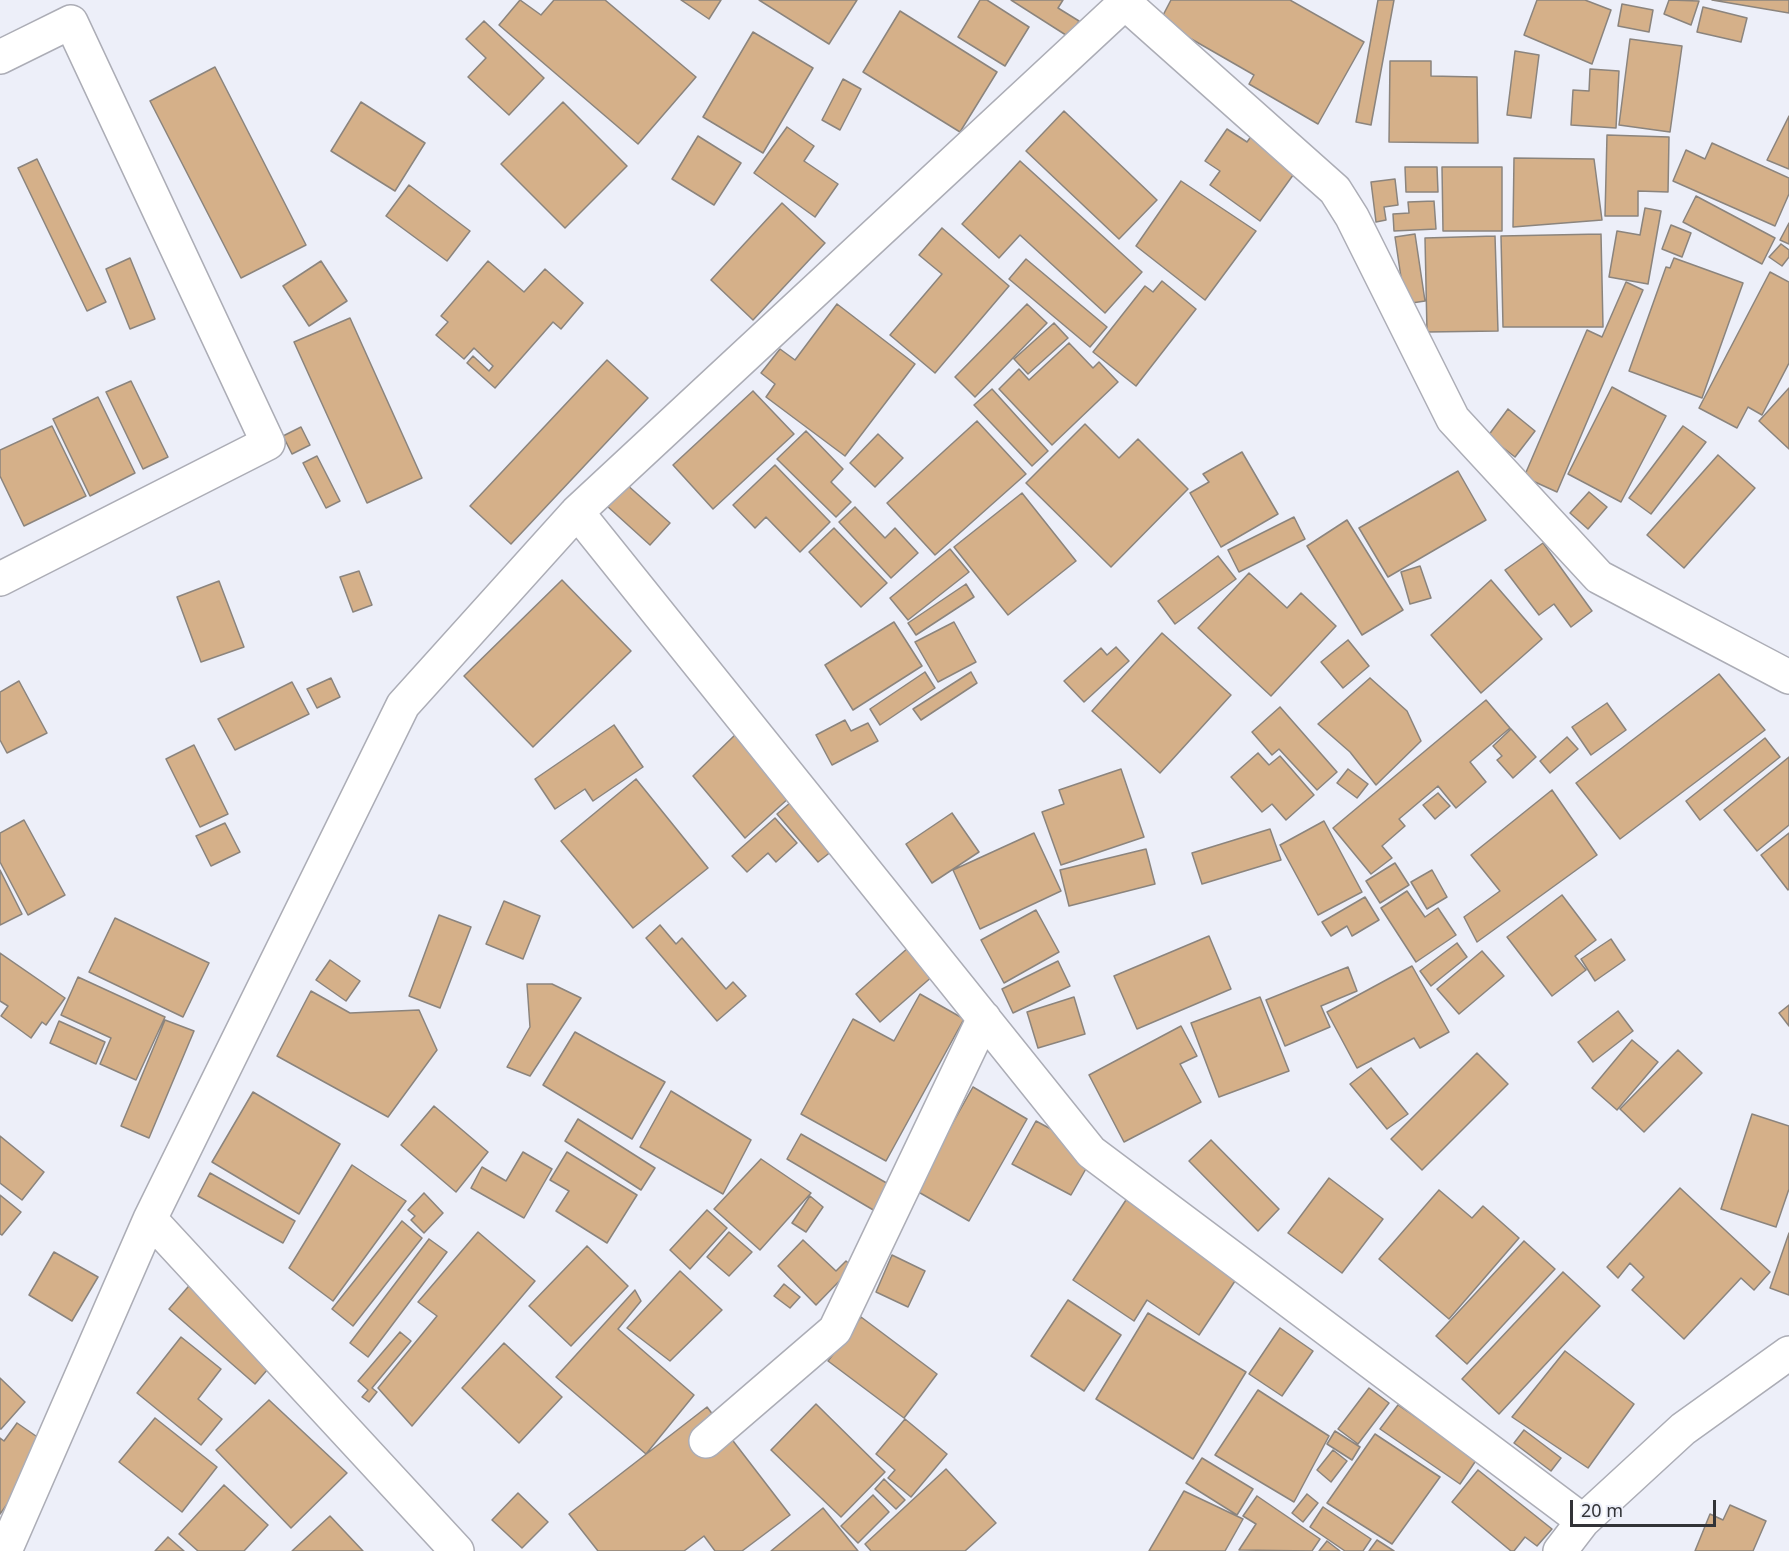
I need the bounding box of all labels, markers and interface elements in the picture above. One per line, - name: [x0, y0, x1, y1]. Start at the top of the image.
- scale bar: [1573, 1488, 1718, 1526]
- text: 20 m: [1581, 1498, 1623, 1522]

